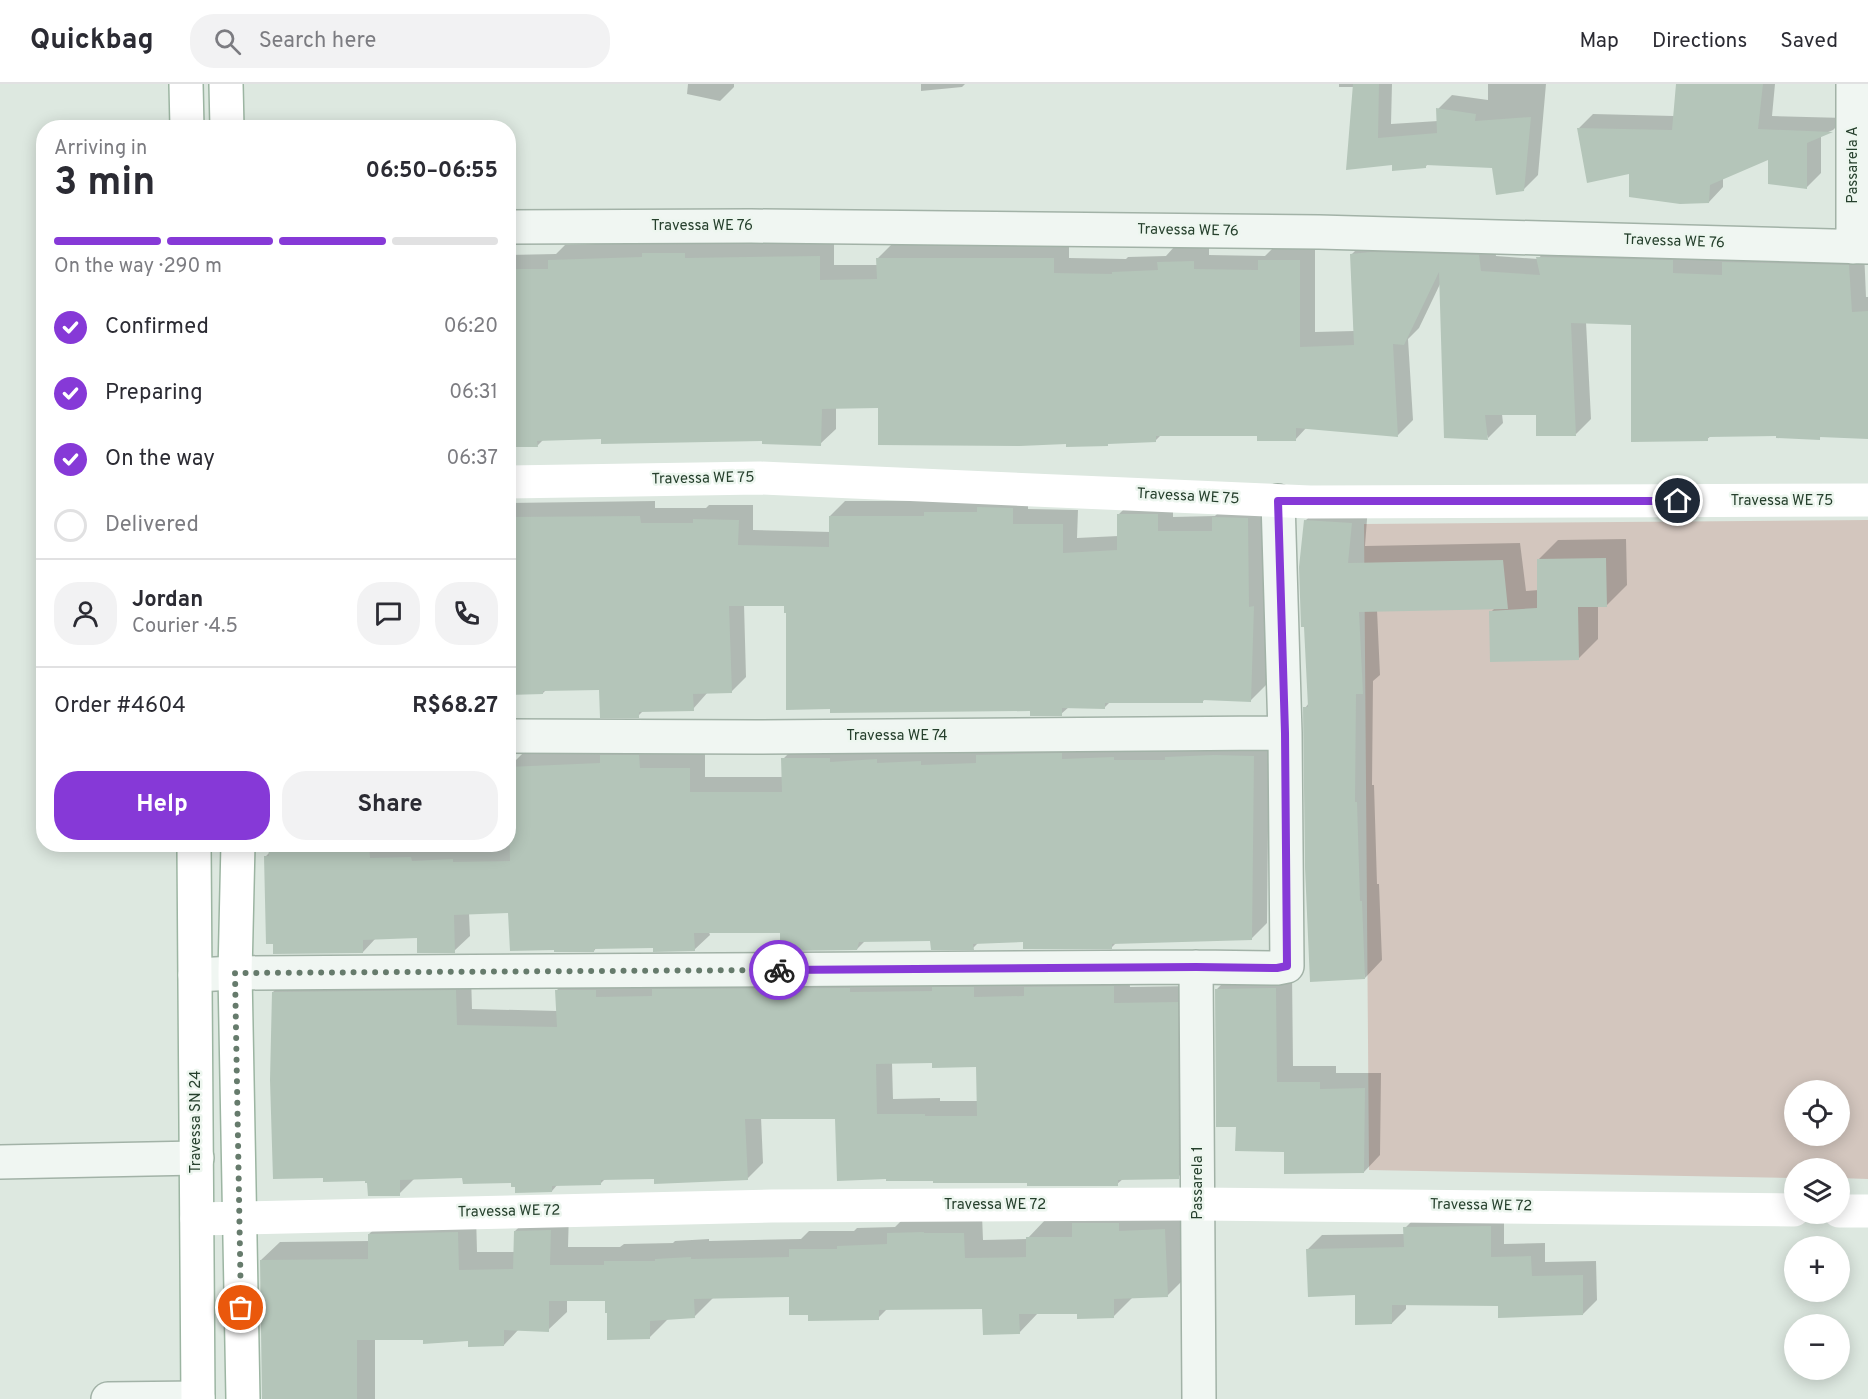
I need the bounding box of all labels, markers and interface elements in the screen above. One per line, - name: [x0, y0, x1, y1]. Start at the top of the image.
- search box: [190, 14, 610, 68]
- text: Quickbag: [30, 23, 154, 59]
- icon: search: [211, 25, 244, 58]
- text: Search here: [259, 28, 376, 55]
- text: Map: [1579, 28, 1619, 55]
- text: Directions: [1652, 28, 1747, 55]
- text: Saved: [1780, 28, 1838, 55]
- street label: Passarela A: [1844, 126, 1863, 204]
- text: Arriving in: [54, 136, 147, 162]
- text: 06:50–06:55: [366, 158, 498, 185]
- text: 3 min: [54, 160, 155, 209]
- street label: Travessa WE 76: [651, 217, 753, 236]
- street label: Travessa WE 76: [1137, 221, 1239, 241]
- street label: Travessa WE 76: [1623, 231, 1725, 253]
- text: On the way · 290 m: [54, 254, 222, 280]
- icon: check: [54, 311, 87, 344]
- text: Confirmed: [105, 314, 209, 341]
- text: 06:20: [444, 314, 498, 340]
- icon: check: [54, 377, 87, 410]
- text: Preparing: [105, 380, 203, 407]
- text: 06:31: [449, 380, 498, 406]
- icon: check: [54, 443, 87, 476]
- text: On the way: [105, 446, 215, 473]
- text: 06:37: [446, 446, 498, 472]
- street label: Travessa WE 75: [651, 469, 755, 489]
- pin: [1652, 475, 1703, 526]
- icon: home: [1661, 484, 1694, 517]
- street label: Travessa WE 75: [1136, 485, 1240, 509]
- street label: Travessa WE 75: [1731, 492, 1833, 511]
- text: Delivered: [105, 512, 199, 539]
- button: person: [54, 582, 117, 645]
- button: chat: [357, 582, 420, 645]
- button: phone: [435, 582, 498, 645]
- text: Jordan: [132, 587, 203, 614]
- text: Courier · 4.5: [132, 614, 238, 640]
- text: Order #4604: [54, 693, 186, 720]
- text: R$68.27: [412, 693, 498, 720]
- street label: Travessa WE 74: [846, 727, 948, 746]
- button: Help: [54, 771, 270, 840]
- button: Share: [282, 771, 498, 840]
- courier: [749, 940, 809, 1000]
- icon: bike: [763, 954, 796, 987]
- street label: Travessa SN 24: [187, 1070, 206, 1174]
- map controls: [1784, 1080, 1850, 1380]
- button: locate: [1784, 1080, 1850, 1146]
- street label: Passarela 1: [1189, 1146, 1208, 1220]
- button: layers: [1784, 1158, 1850, 1224]
- street label: Travessa WE 72: [944, 1196, 1046, 1215]
- street label: Travessa WE 72: [1430, 1196, 1532, 1216]
- street label: Travessa WE 72: [458, 1202, 560, 1222]
- button: +: [1784, 1236, 1850, 1302]
- pin: [215, 1282, 266, 1333]
- icon: bag: [224, 1291, 257, 1324]
- button: −: [1784, 1314, 1850, 1380]

